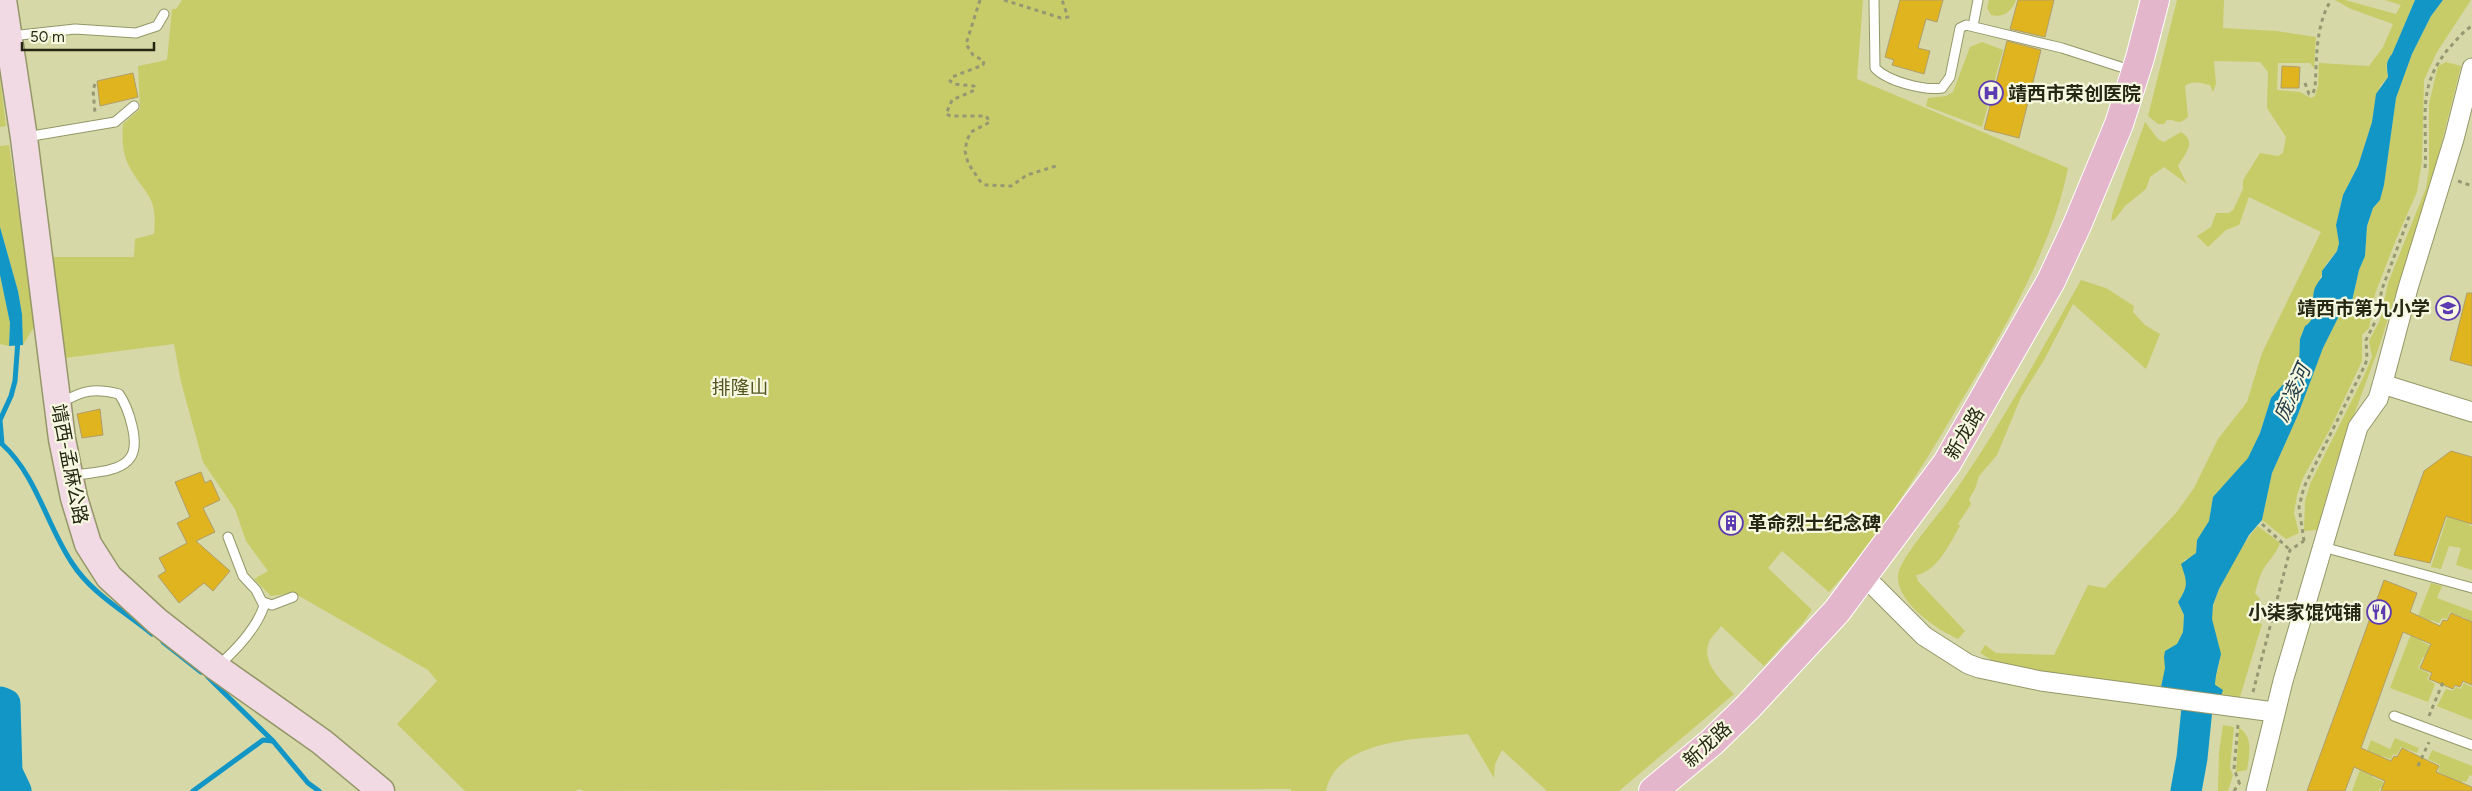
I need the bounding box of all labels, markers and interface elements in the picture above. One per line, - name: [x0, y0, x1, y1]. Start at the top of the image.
- scale bar: [22, 20, 155, 52]
- text: 50 m: [30, 28, 65, 46]
- hospital icon: 靖西市荣创医院: [1978, 80, 2004, 106]
- place label: 靖西市荣创医院: [2008, 82, 2141, 105]
- school or university icon: 靖西市第九小学: [2435, 295, 2461, 321]
- place label: 靖西市第九小学: [2297, 297, 2430, 320]
- water label: 庞凌河: [2269, 357, 2317, 425]
- park label: 排隆山: [711, 376, 769, 399]
- street label: 靖西-孟麻公路: [47, 402, 92, 526]
- street label: 新龙路: [1940, 403, 1989, 464]
- building icon: 革命烈士纪念碑: [1718, 510, 1744, 536]
- place label: 革命烈士纪念碑: [1748, 512, 1881, 535]
- restaurant icon: 小柒家馄饨铺: [2366, 599, 2392, 625]
- place label: 小柒家馄饨铺: [2248, 601, 2362, 624]
- street label: 新龙路: [1678, 717, 1736, 772]

